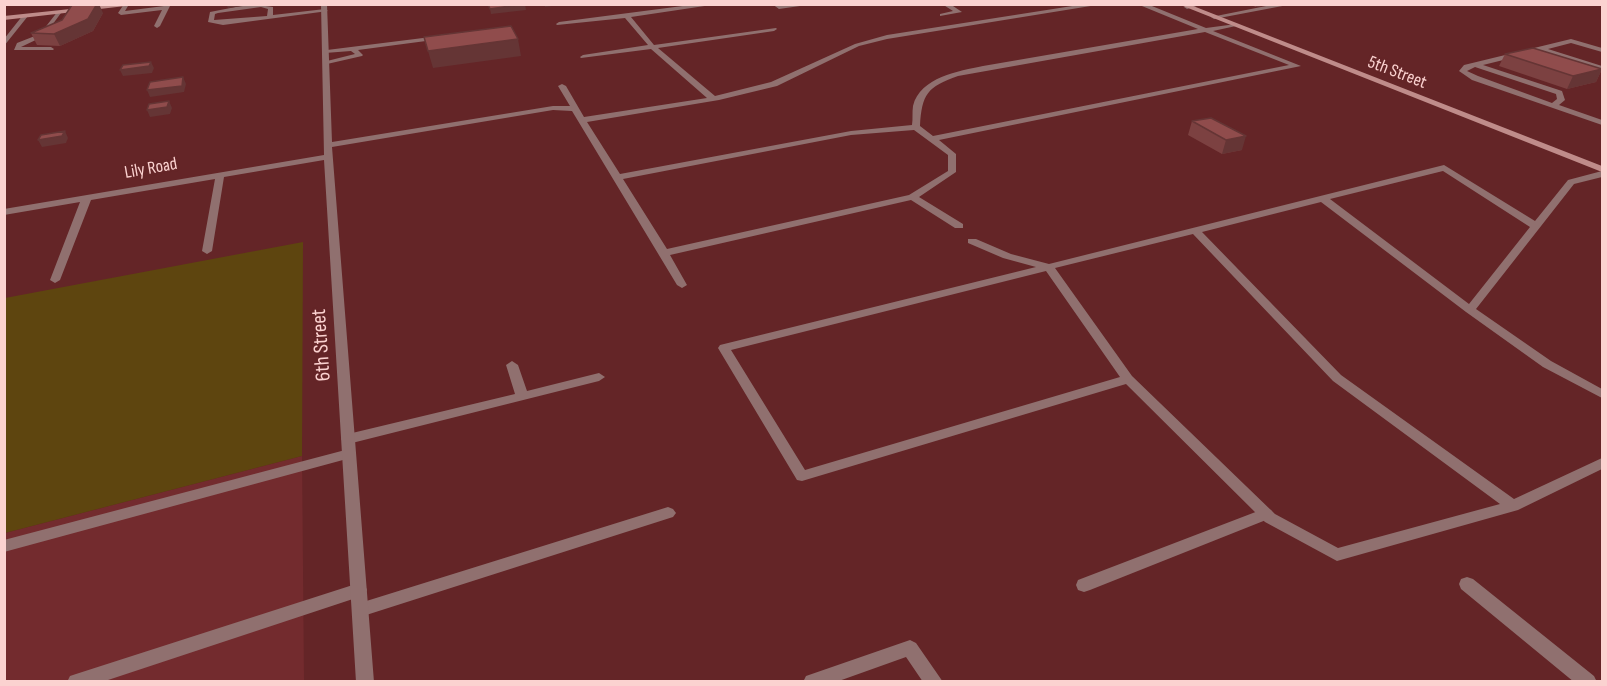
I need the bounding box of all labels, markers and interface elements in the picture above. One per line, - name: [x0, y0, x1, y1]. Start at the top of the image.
- street label: 5th Street: [1365, 52, 1429, 94]
- street label: Lily Road: [123, 154, 179, 184]
- street label: 6th Street: [307, 308, 337, 382]

